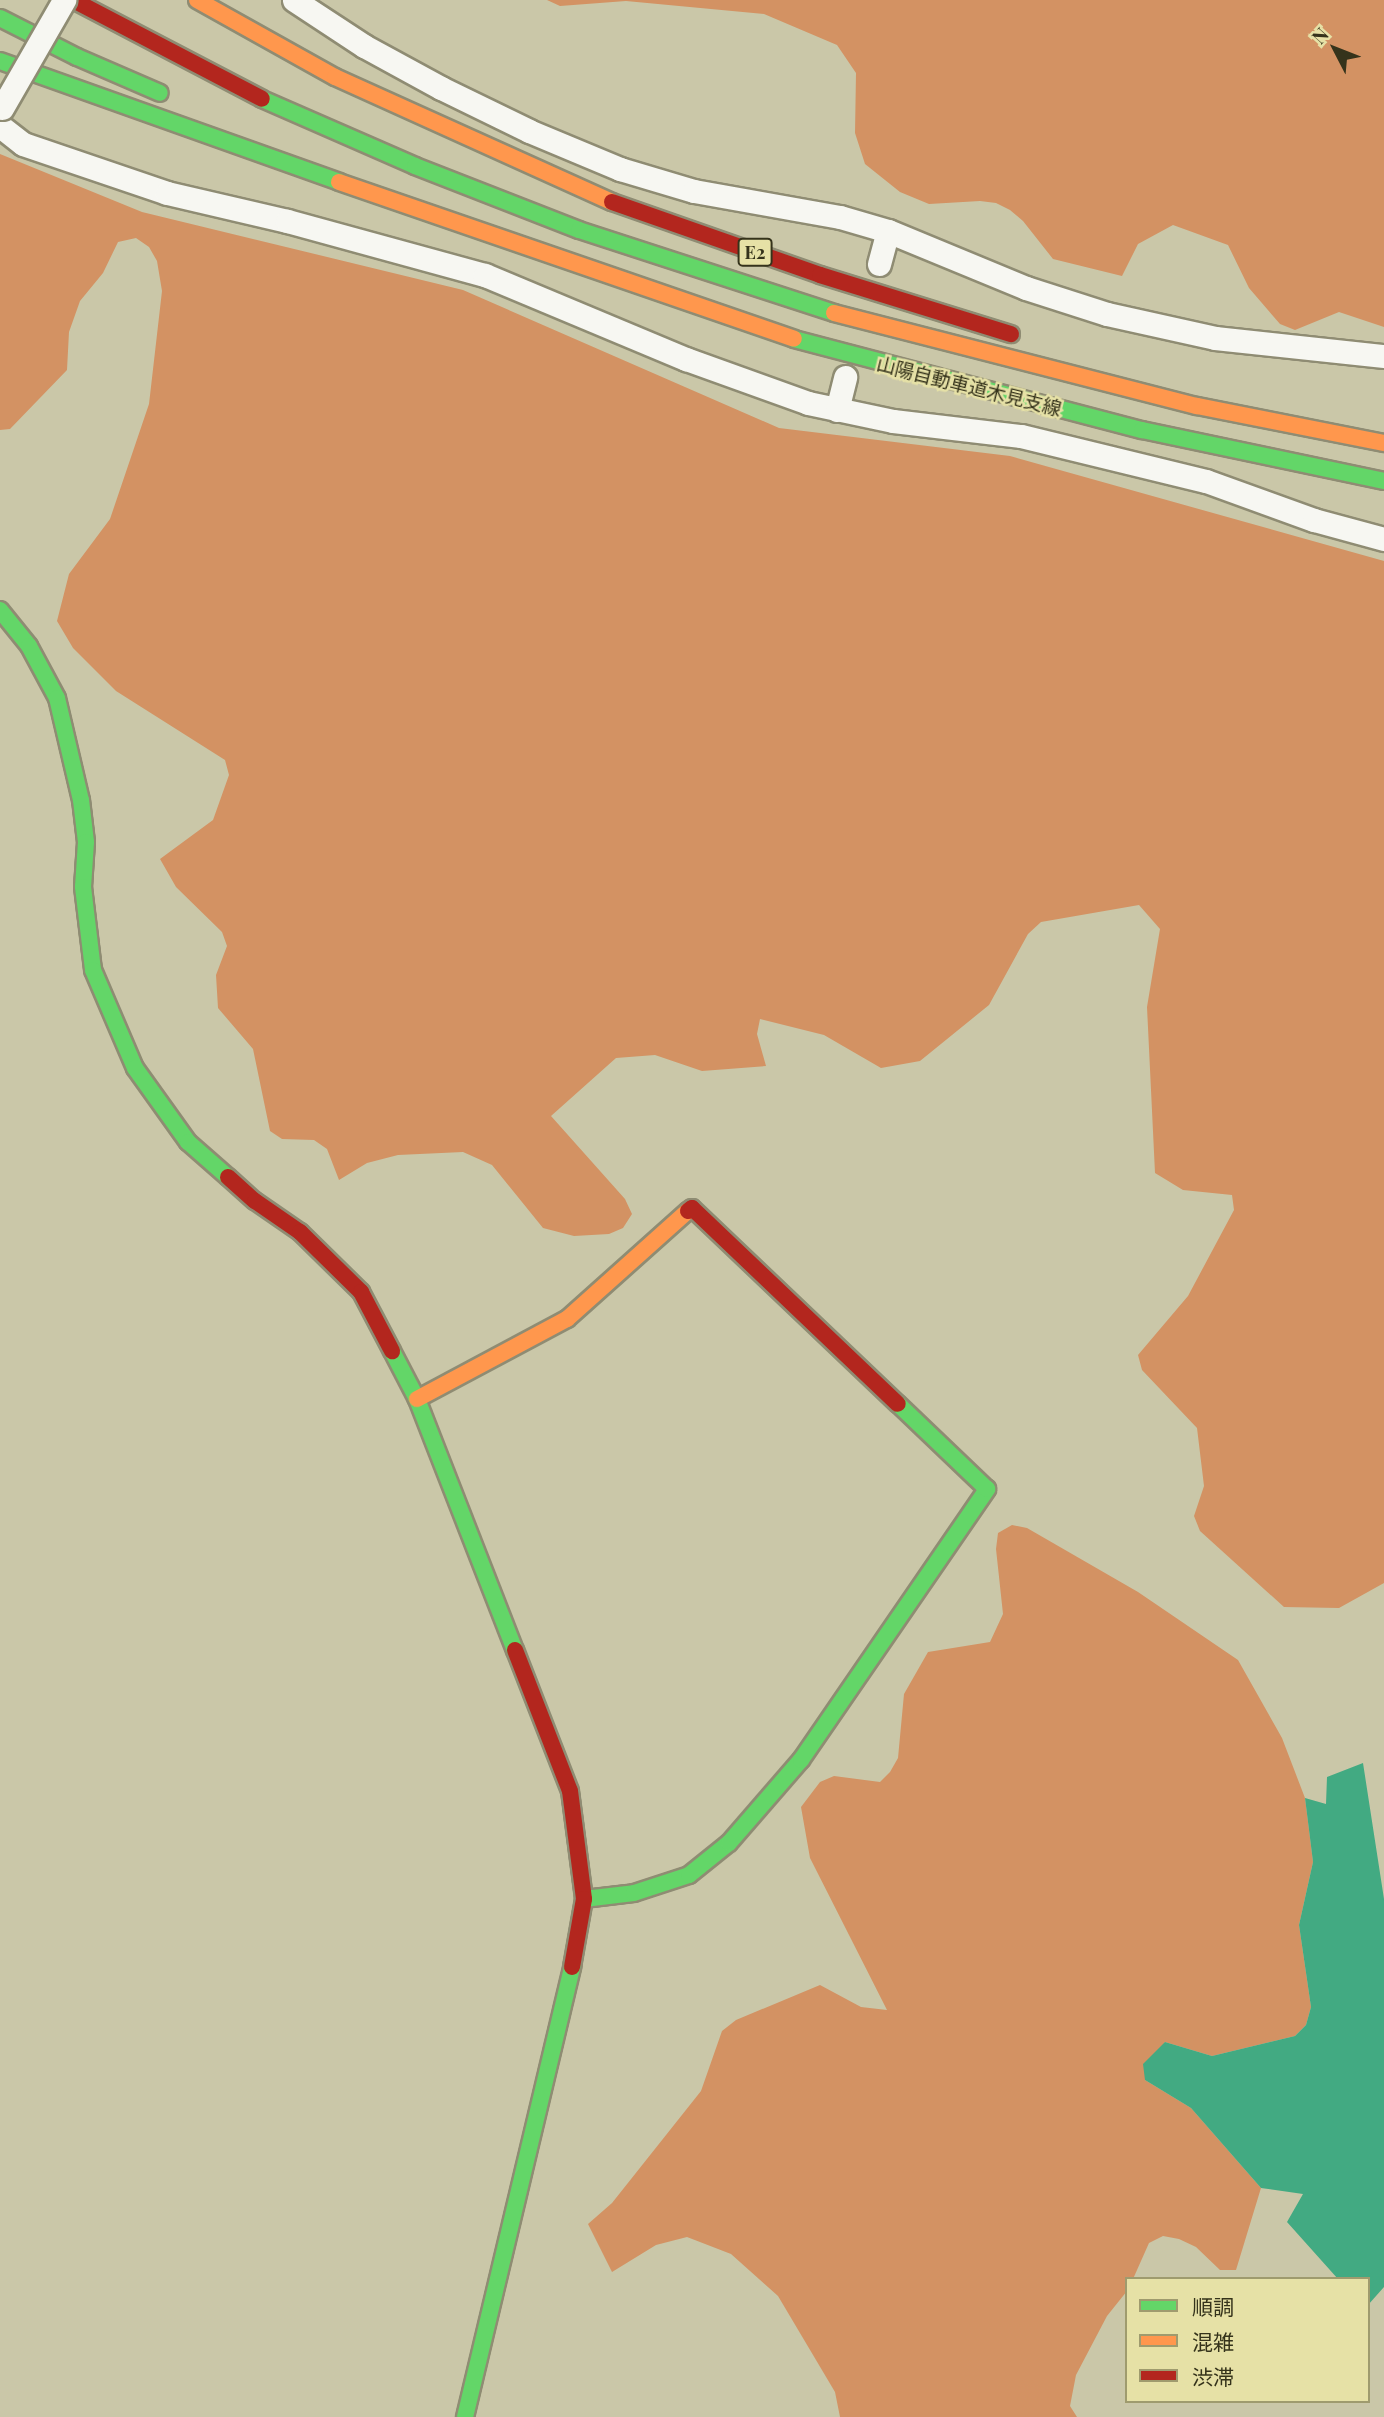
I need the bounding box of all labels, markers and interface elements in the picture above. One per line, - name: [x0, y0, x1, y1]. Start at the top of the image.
- north arrow: [1300, 14, 1370, 84]
- text: N: [1305, 21, 1334, 49]
- road number: E2: [738, 238, 772, 266]
- street label: 山陽自動車道木見支線: [874, 352, 1064, 420]
- legend: [1125, 2277, 1370, 2403]
- text: 順調: [1192, 2292, 1234, 2320]
- text: 混雑: [1192, 2327, 1234, 2355]
- text: 渋滞: [1192, 2362, 1234, 2390]

